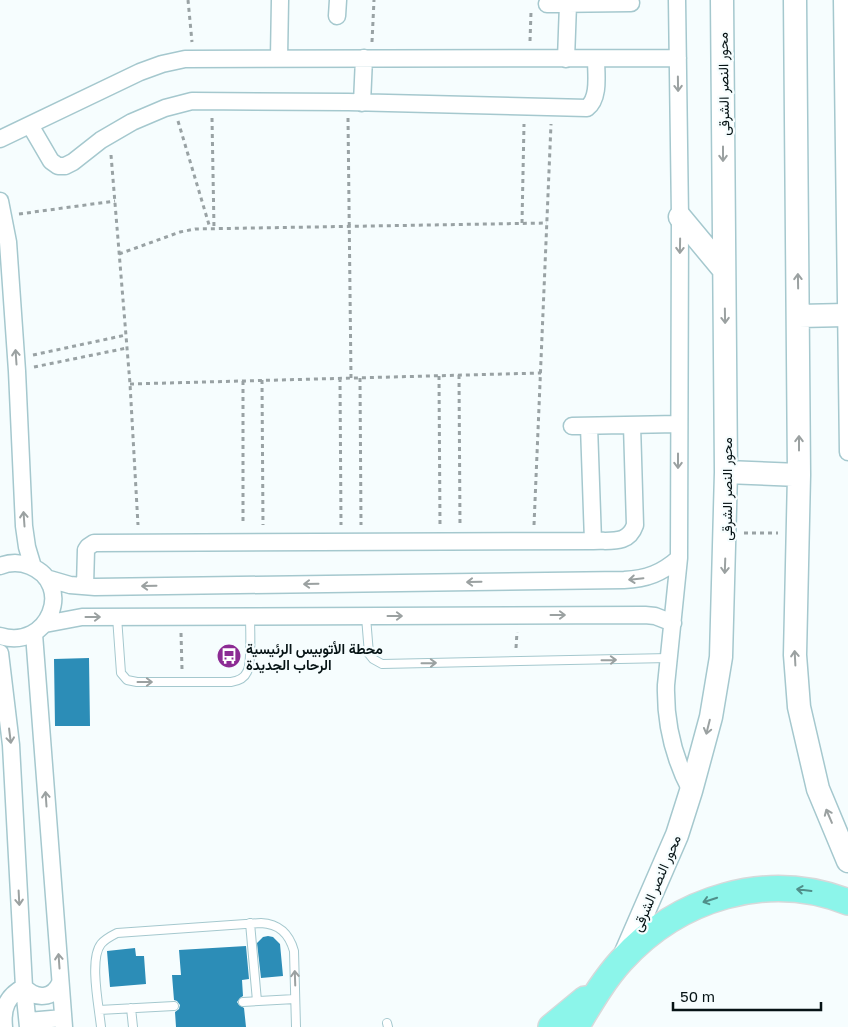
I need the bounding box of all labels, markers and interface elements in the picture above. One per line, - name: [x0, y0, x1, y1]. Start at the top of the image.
- street label: محور النصر الشرقى: [714, 32, 733, 136]
- one-way arrow: [673, 75, 683, 91]
- one-way arrow: [719, 145, 728, 161]
- one-way arrow: [675, 238, 685, 254]
- one-way arrow: [793, 273, 803, 290]
- one-way arrow: [720, 308, 730, 324]
- one-way arrow: [12, 349, 21, 365]
- one-way arrow: [794, 436, 804, 452]
- street label: محور النصر الشرقى: [718, 437, 736, 541]
- one-way arrow: [673, 452, 683, 469]
- one-way arrow: [19, 512, 29, 528]
- one-way arrow: [720, 558, 729, 574]
- one-way arrow: [628, 574, 644, 584]
- one-way arrow: [466, 577, 482, 587]
- one-way arrow: [303, 579, 320, 589]
- one-way arrow: [141, 581, 157, 591]
- one-way arrow: [550, 610, 566, 620]
- one-way arrow: [387, 611, 403, 621]
- one-way arrow: [84, 612, 101, 622]
- place label: محطة الأتوبيس الرئيسية الرحاب الجديدة: [246, 640, 383, 674]
- bus stop icon: محطة الأتوبيس الرئيسية الرحاب الجديدة: [216, 643, 242, 669]
- one-way arrow: [791, 651, 800, 667]
- one-way arrow: [600, 655, 616, 664]
- one-way arrow: [420, 658, 437, 668]
- one-way arrow: [136, 677, 153, 687]
- one-way arrow: [703, 719, 712, 735]
- one-way arrow: [5, 727, 15, 743]
- one-way arrow: [42, 791, 51, 807]
- one-way arrow: [824, 809, 833, 824]
- street label: محور النصر الشرقى: [628, 832, 685, 934]
- one-way arrow: [796, 885, 812, 895]
- one-way arrow: [15, 890, 24, 906]
- one-way arrow: [703, 896, 719, 905]
- one-way arrow: [54, 953, 63, 969]
- one-way arrow: [290, 971, 299, 987]
- scale bar: [673, 980, 820, 1012]
- text: 50 m: [680, 987, 715, 1005]

